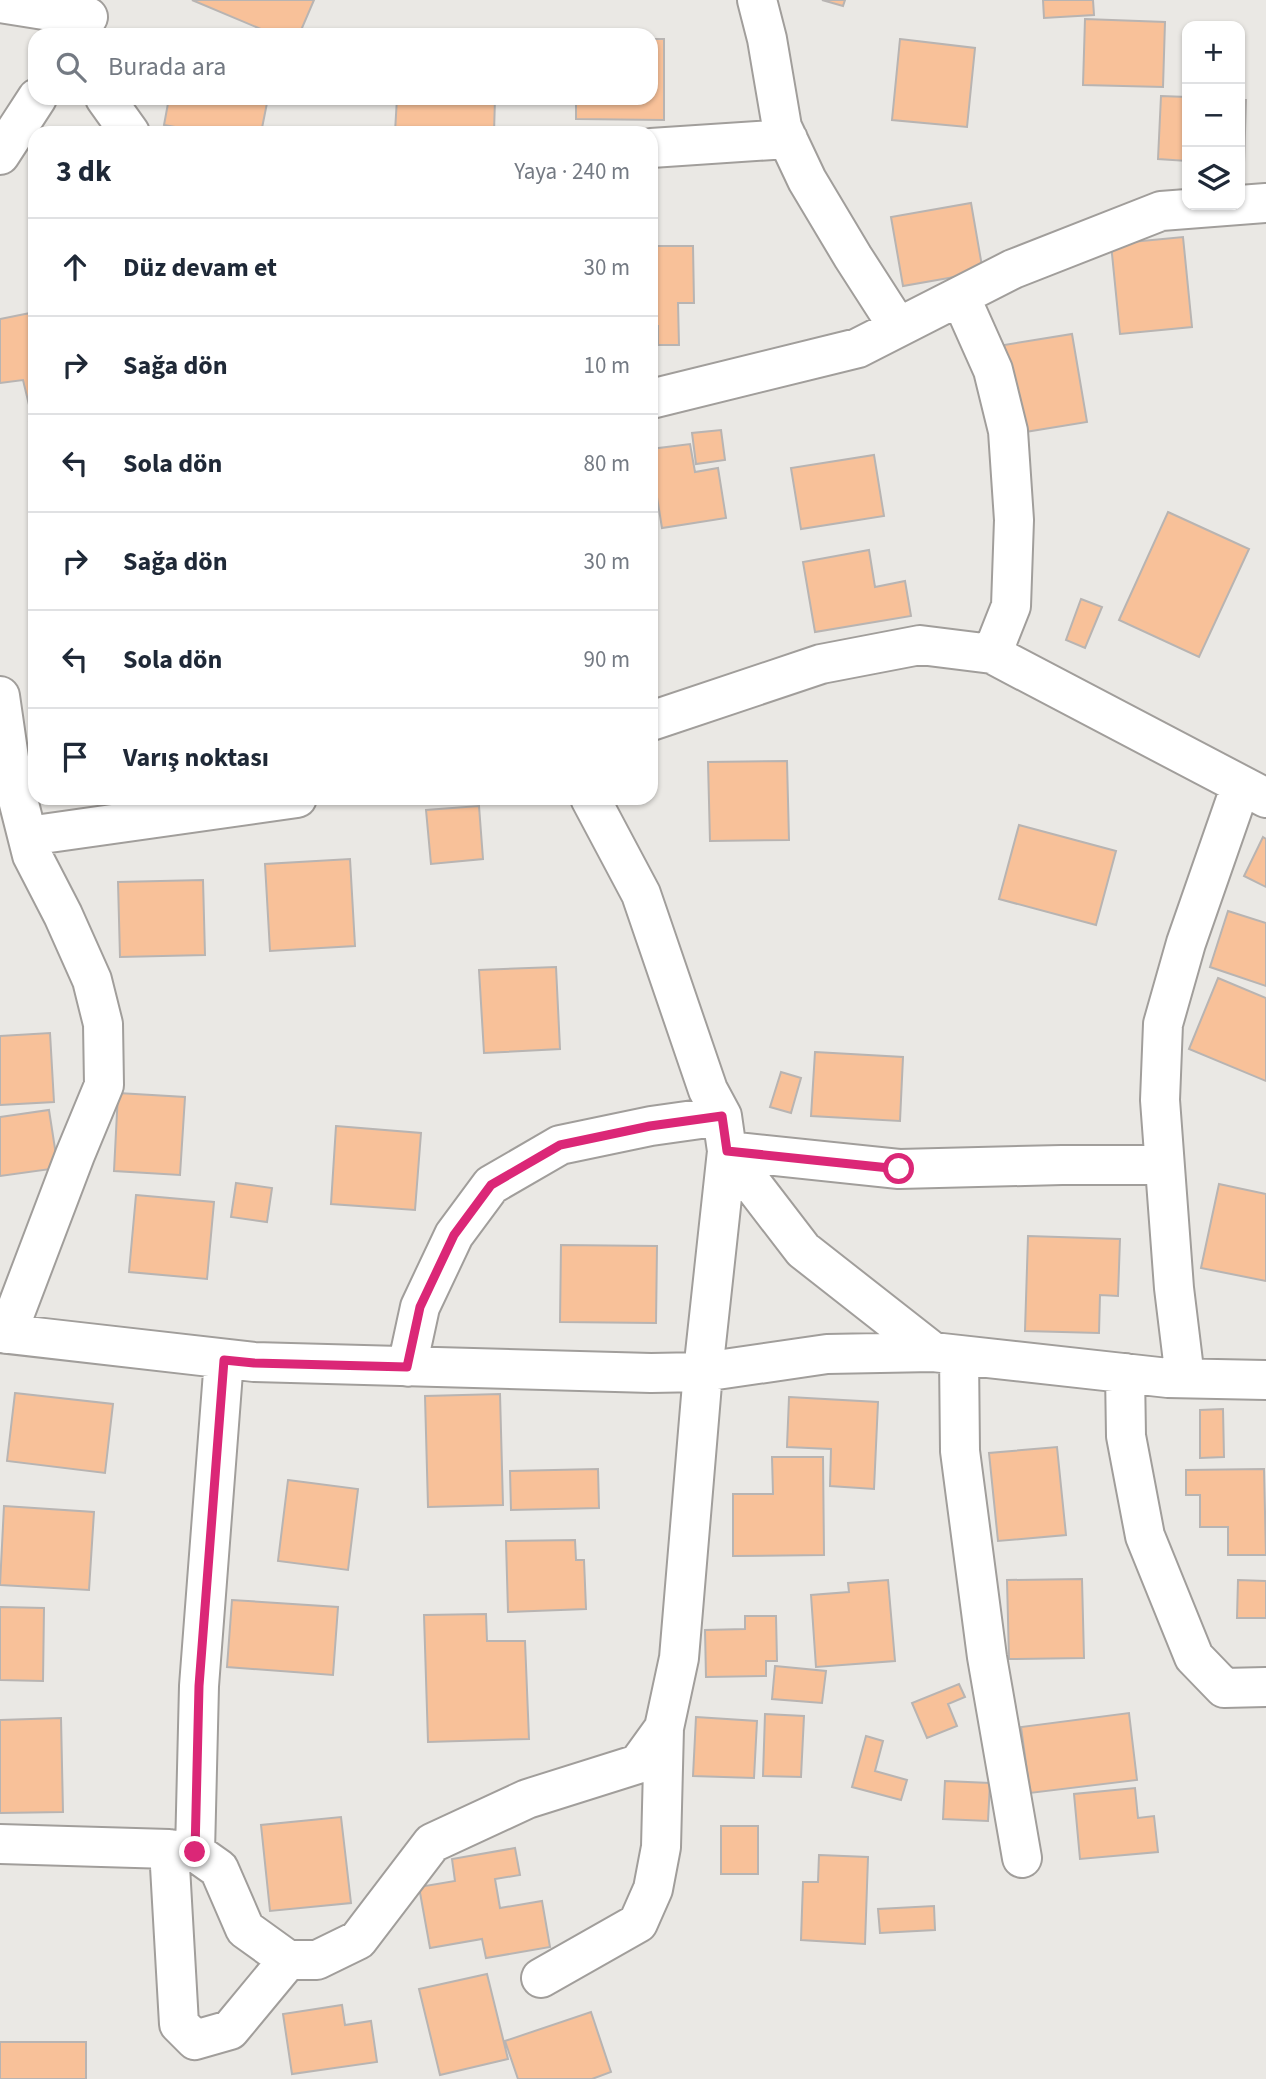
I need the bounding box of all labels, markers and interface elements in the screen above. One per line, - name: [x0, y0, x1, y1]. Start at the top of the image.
- map controls: [1182, 21, 1245, 210]
- button: +: [1182, 21, 1245, 84]
- search box: [28, 28, 658, 105]
- icon: search: [52, 48, 90, 86]
- text: Burada ara: [108, 48, 226, 85]
- button: −: [1182, 84, 1245, 147]
- button: layers: [1182, 147, 1245, 210]
- text: 3 dk: [56, 150, 111, 193]
- text: Yaya · 240 m: [514, 155, 630, 188]
- icon: ahead: [56, 248, 94, 286]
- text: Düz devam et: [123, 249, 277, 286]
- text: 30 m: [583, 251, 630, 284]
- icon: right: [56, 346, 94, 384]
- text: Sağa dön: [123, 347, 228, 384]
- text: 10 m: [583, 349, 630, 382]
- icon: left: [56, 444, 94, 482]
- text: Sola dön: [123, 445, 222, 482]
- text: 80 m: [583, 447, 630, 480]
- icon: right: [56, 542, 94, 580]
- text: Sağa dön: [123, 543, 228, 580]
- text: 30 m: [583, 545, 630, 578]
- icon: left: [56, 640, 94, 678]
- text: Sola dön: [123, 641, 222, 678]
- text: 90 m: [583, 643, 630, 676]
- icon: arrive: [56, 738, 94, 776]
- text: Varış noktası: [123, 739, 269, 776]
- route start: [883, 1153, 914, 1184]
- route end: [179, 1836, 210, 1867]

